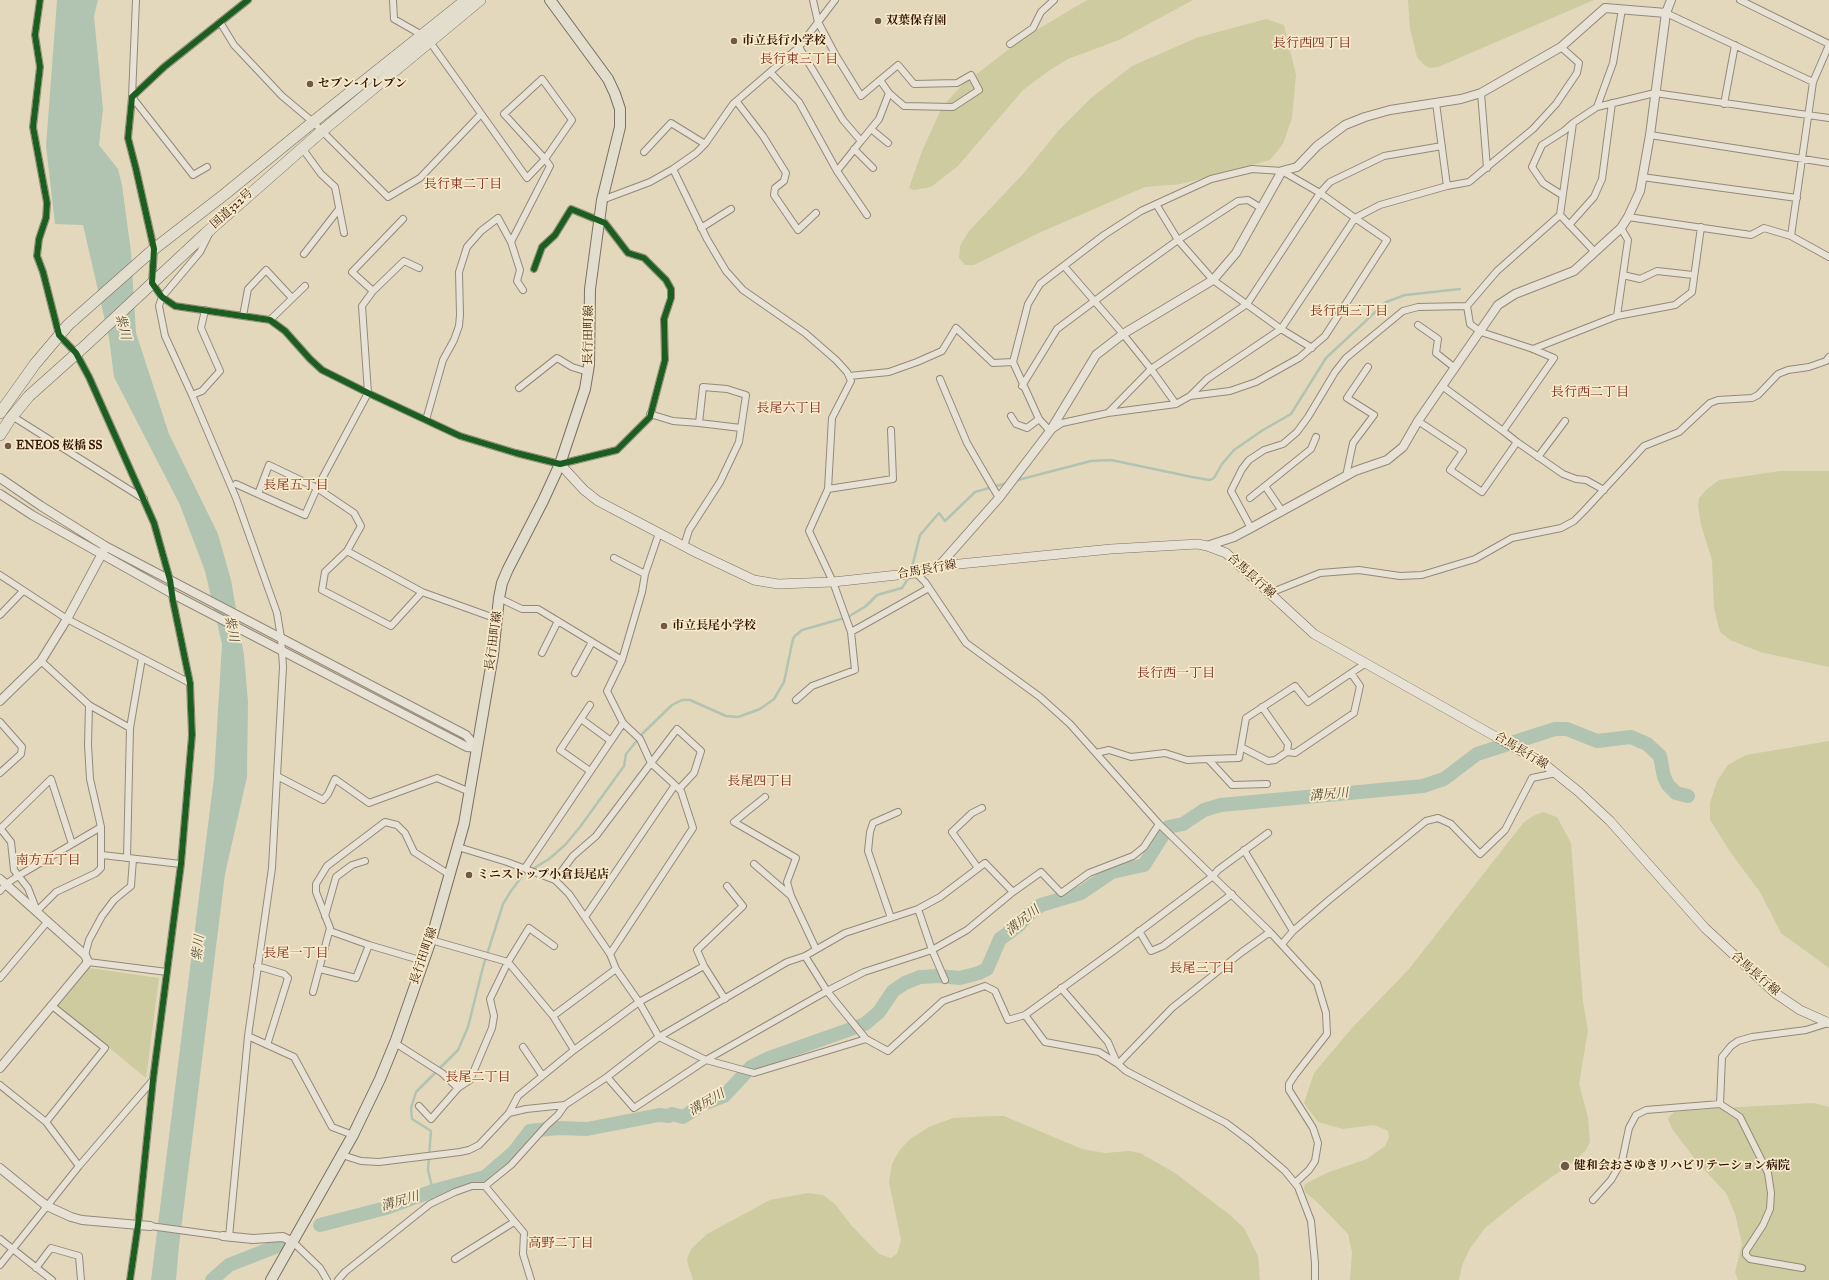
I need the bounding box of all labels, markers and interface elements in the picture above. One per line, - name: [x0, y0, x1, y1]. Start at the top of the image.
- place label: 双葉保育園: [886, 14, 946, 28]
- marker: 双葉保育園: [873, 16, 883, 26]
- place label: 市立長行小学校: [742, 34, 826, 48]
- marker: 市立長行小学校: [729, 36, 739, 46]
- district label: 長行西四丁目: [1273, 36, 1351, 52]
- district label: 長行東三丁目: [760, 52, 838, 68]
- place label: セブン-イレブン: [318, 77, 407, 91]
- marker: セブン-イレブン: [305, 79, 315, 89]
- district label: 長行東二丁目: [424, 177, 502, 193]
- street label: 国道322号: [208, 186, 256, 232]
- district label: 長行西三丁目: [1310, 304, 1388, 320]
- street label: 長行田町線: [581, 305, 597, 365]
- water label: 紫川: [111, 312, 133, 342]
- district label: 長行西二丁目: [1551, 385, 1629, 401]
- district label: 長尾六丁目: [757, 401, 821, 417]
- place label: ENEOS 桜橋 SS: [16, 439, 102, 453]
- marker: ENEOS 桜橋 SS: [3, 441, 13, 451]
- district label: 長尾五丁目: [264, 478, 328, 494]
- street label: 合馬長行線: [1224, 551, 1278, 601]
- street label: 合馬長行線: [896, 558, 958, 582]
- street label: 長行田町線: [483, 610, 505, 672]
- water label: 紫川: [221, 615, 241, 643]
- place label: 市立長尾小学校: [672, 619, 756, 633]
- marker: 市立長尾小学校: [659, 621, 669, 631]
- district label: 長行西一丁目: [1137, 666, 1215, 682]
- street label: 合馬長行線: [1492, 729, 1550, 773]
- district label: 長尾四丁目: [728, 774, 792, 790]
- water label: 溝尻川: [1309, 786, 1349, 804]
- district label: 南方五丁目: [16, 853, 80, 869]
- place label: ミニストップ小倉長尾店: [477, 868, 609, 882]
- marker: ミニストップ小倉長尾店: [464, 870, 474, 880]
- water label: 溝尻川: [1003, 903, 1043, 939]
- street label: 長行田町線: [407, 925, 441, 987]
- water label: 紫川: [190, 934, 208, 962]
- district label: 長尾一丁目: [264, 946, 328, 962]
- street label: 合馬長行線: [1728, 949, 1782, 999]
- district label: 長尾三丁目: [1170, 961, 1234, 977]
- district label: 長尾二丁目: [446, 1070, 510, 1086]
- water label: 溝尻川: [686, 1086, 728, 1120]
- place label: 健和会おさゆきリハビリテーション病院: [1574, 1159, 1790, 1173]
- marker: 健和会おさゆきリハビリテーション病院: [1559, 1160, 1571, 1172]
- water label: 溝尻川: [379, 1189, 421, 1215]
- district label: 高野二丁目: [529, 1236, 593, 1252]

